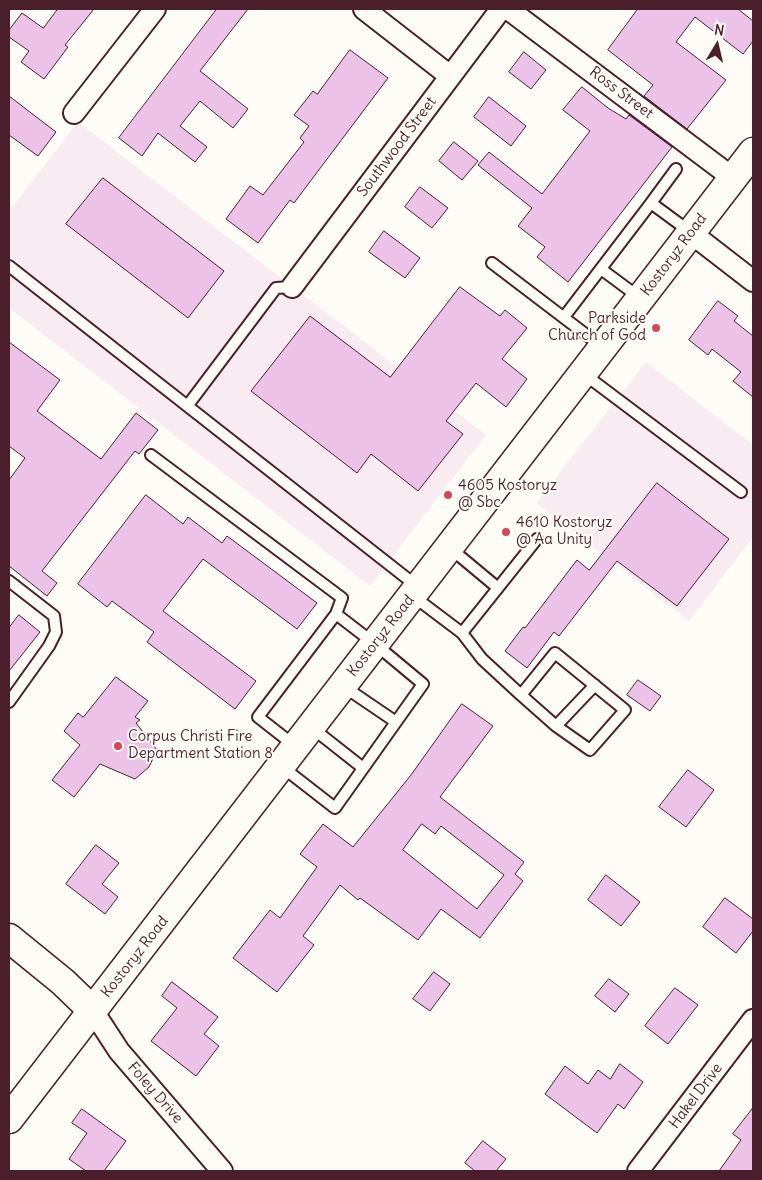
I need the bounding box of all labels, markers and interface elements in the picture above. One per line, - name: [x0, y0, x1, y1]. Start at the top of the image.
- north arrow: [692, 20, 742, 70]
- text: N: [713, 21, 726, 40]
- street label: Ross Street: [586, 63, 656, 123]
- street label: Southwood Street: [354, 94, 440, 200]
- street label: Kostoryz Road: [637, 210, 711, 300]
- place label: Parkside Church of God: [548, 310, 646, 345]
- marker: Parkside Church of God: [650, 322, 662, 334]
- place label: 4605 Kostoryz @ Sbc: [458, 477, 557, 512]
- marker: 4605 Kostoryz @ Sbc: [442, 489, 454, 501]
- place label: 4610 Kostoryz @ Aa Unity: [516, 514, 612, 549]
- marker: 4610 Kostoryz @ Aa Unity: [500, 526, 512, 538]
- street label: Kostoryz Road: [344, 592, 418, 680]
- place label: Corpus Christi Fire Department Station 8: [128, 728, 273, 763]
- marker: Corpus Christi Fire Department Station 8: [112, 740, 124, 752]
- street label: Kostoryz Road: [98, 913, 172, 1001]
- street label: Foley Drive: [124, 1059, 186, 1127]
- street label: Hakel Drive: [666, 1060, 726, 1132]

